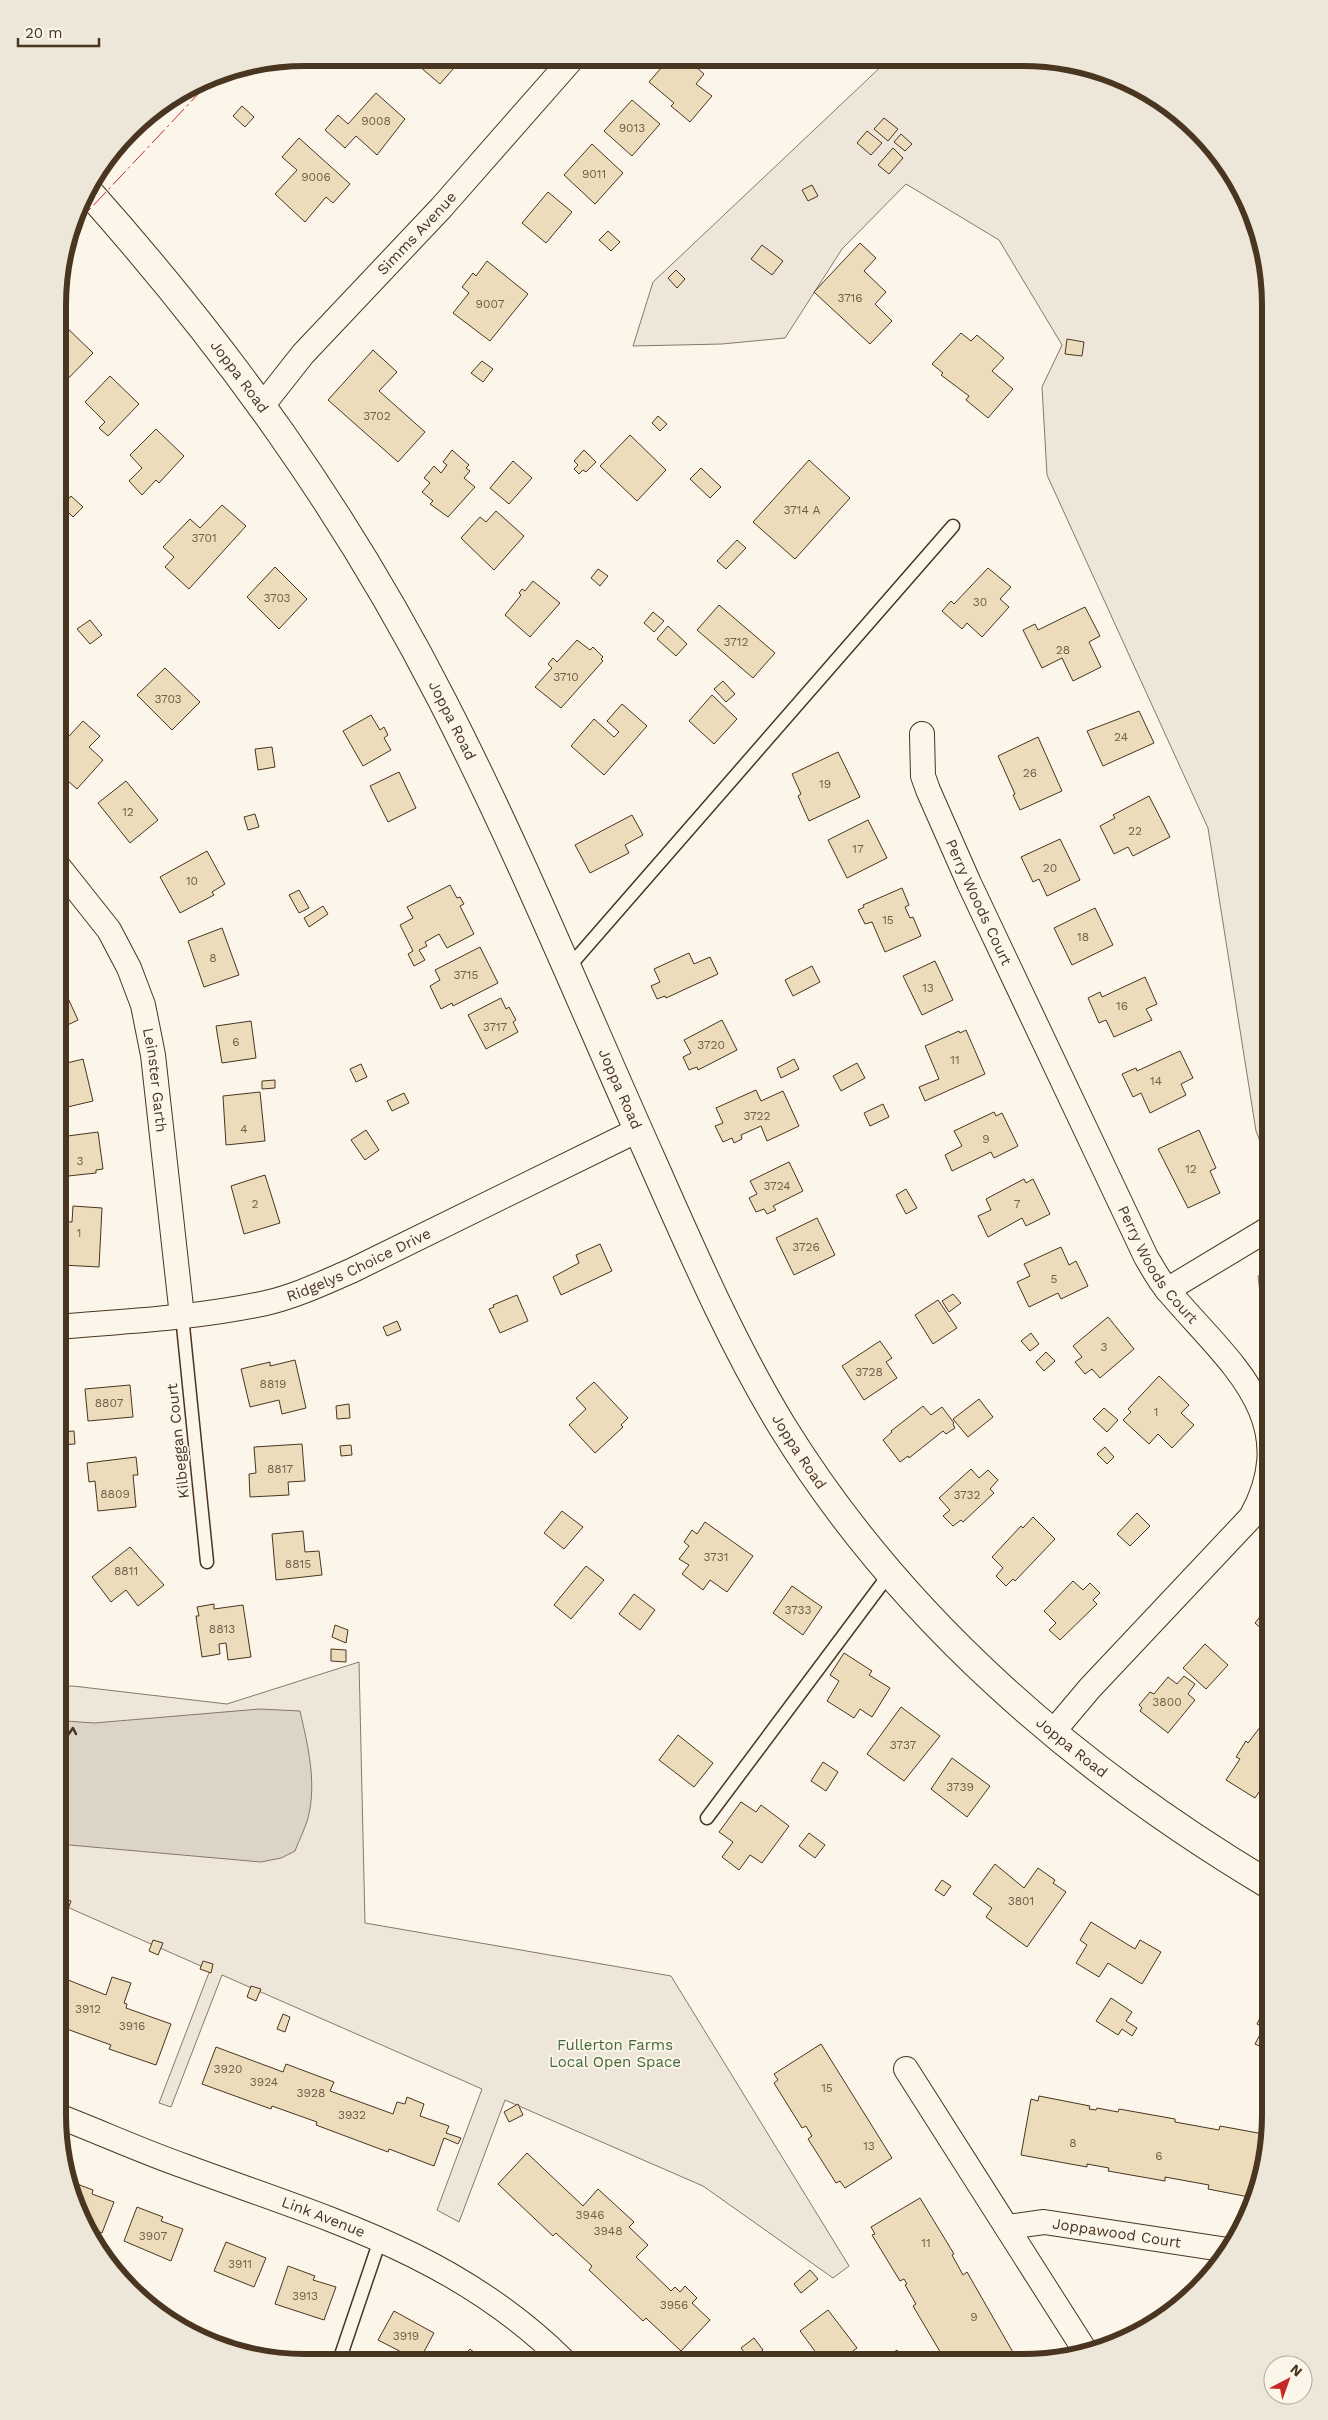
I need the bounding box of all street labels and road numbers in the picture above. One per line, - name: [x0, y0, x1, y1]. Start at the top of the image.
- street label: Simms Avenue: [373, 188, 460, 279]
- street label: Joppa Road: [207, 337, 272, 416]
- street label: Joppa Road: [425, 678, 480, 763]
- street label: Perry Woods Court: [942, 836, 1016, 969]
- street label: Leinster Garth: [139, 1026, 171, 1133]
- street label: Joppa Road: [595, 1046, 646, 1132]
- street label: Perry Woods Court: [1114, 1203, 1202, 1328]
- street label: Ridgelys Choice Drive: [284, 1224, 434, 1306]
- street label: Kilbeggan Court: [163, 1382, 193, 1500]
- street label: Joppa Road: [768, 1411, 830, 1493]
- street label: Joppa Road: [1033, 1713, 1111, 1781]
- street label: Link Avenue: [279, 2193, 368, 2241]
- street label: Joppawood Court: [1051, 2214, 1183, 2252]

